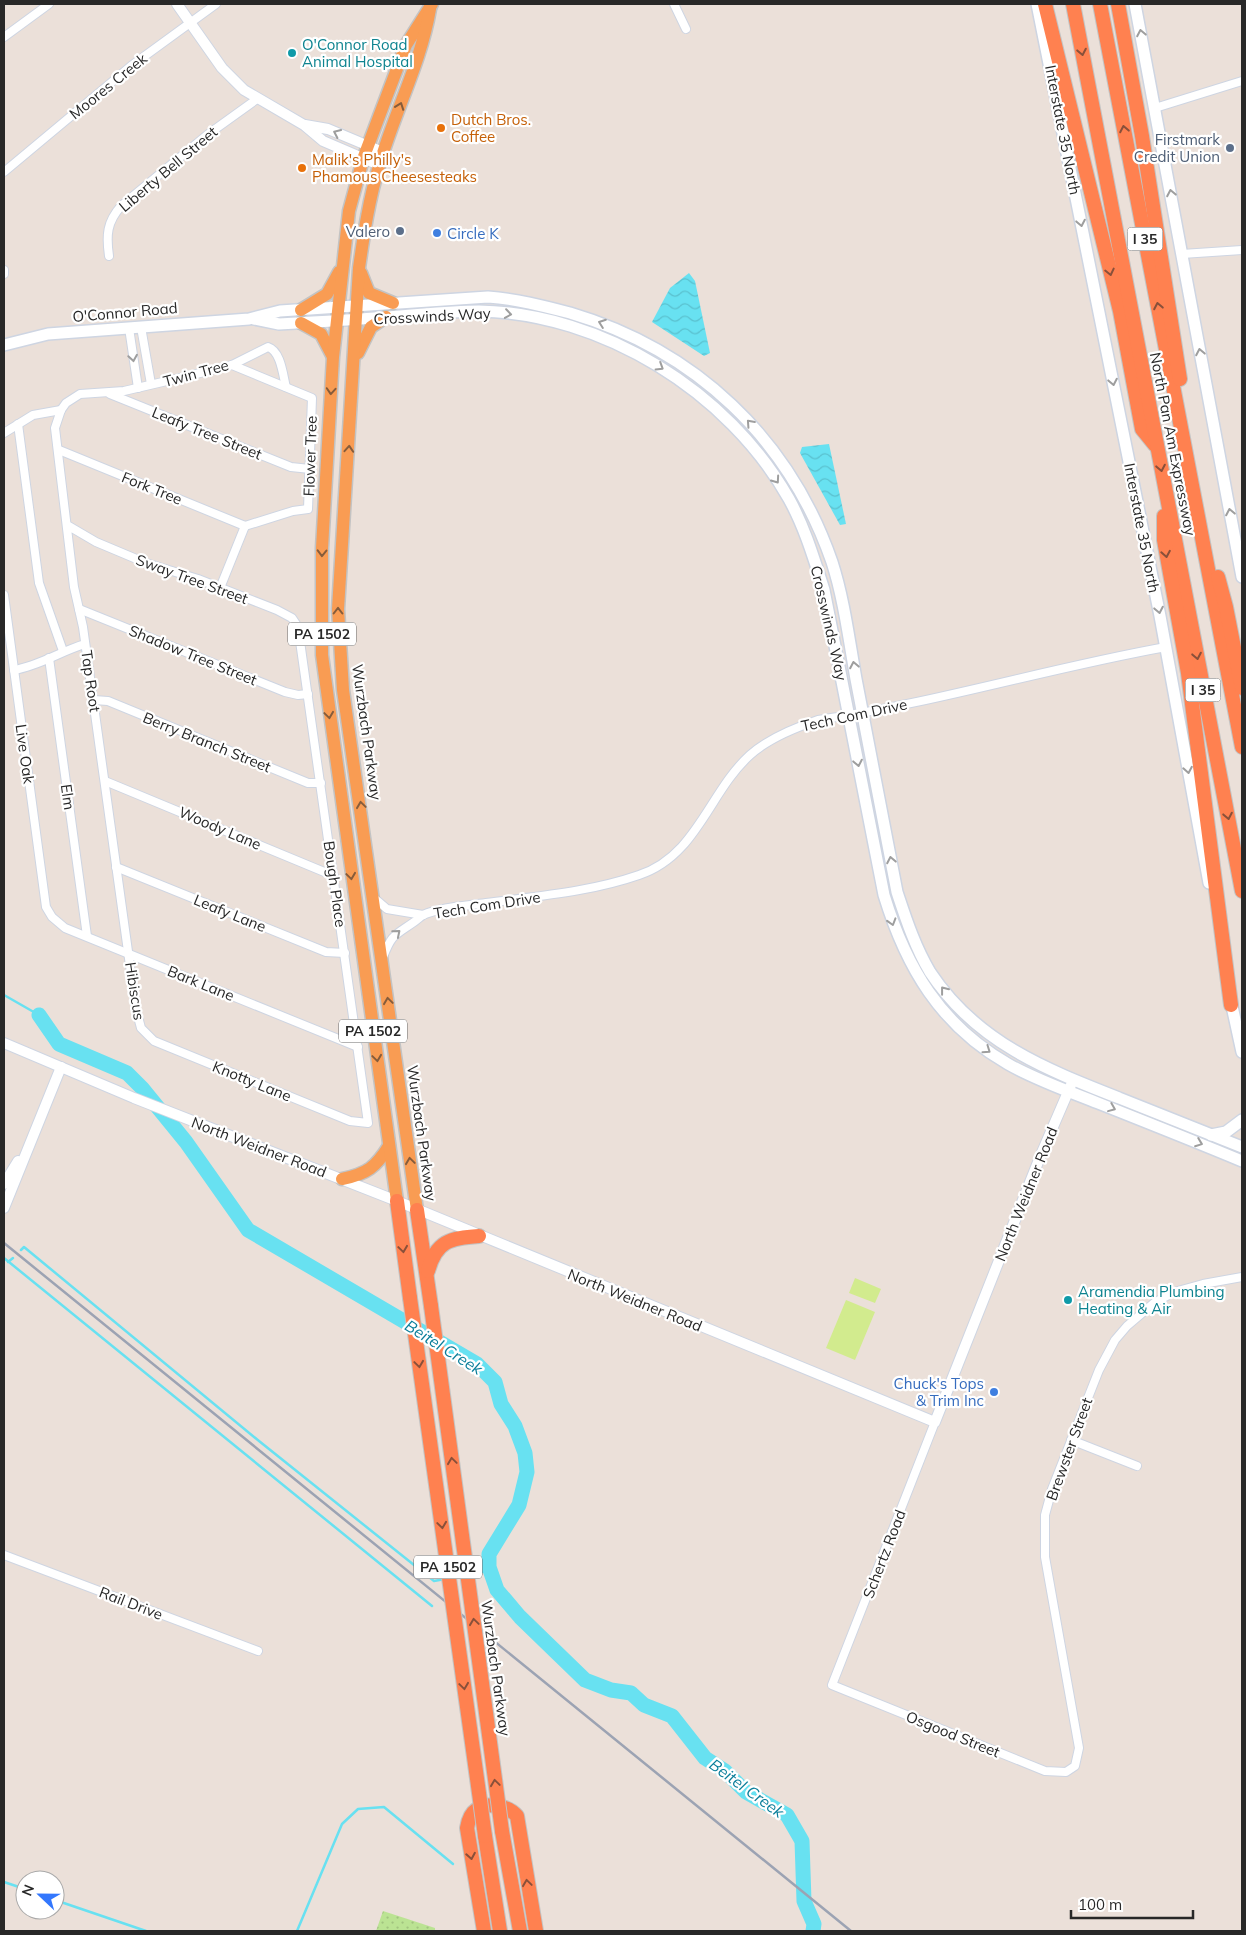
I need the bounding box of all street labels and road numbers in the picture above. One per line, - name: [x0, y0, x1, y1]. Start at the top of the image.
- street label: Moores Creek: [65, 49, 151, 123]
- street label: Interstate 35 North: [1041, 63, 1085, 197]
- street label: Liberty Bell Street: [115, 122, 221, 216]
- road number: I 35: [1128, 228, 1162, 250]
- street label: O'Connor Road: [72, 298, 178, 326]
- street label: Crosswinds Way: [373, 303, 491, 329]
- street label: North Pan Am Expressway: [1146, 351, 1200, 537]
- street label: Twin Tree: [161, 355, 231, 391]
- street label: Leafy Tree Street: [149, 402, 265, 464]
- street label: Flower Tree: [299, 415, 321, 497]
- street label: Interstate 35 North: [1120, 461, 1164, 595]
- street label: Fork Tree: [119, 467, 185, 509]
- street label: Sway Tree Street: [133, 550, 251, 608]
- street label: Crosswinds Way: [807, 564, 851, 682]
- street label: Shadow Tree Street: [126, 621, 260, 689]
- road number: PA 1502: [288, 622, 356, 646]
- street label: Tap Root: [77, 649, 105, 713]
- street label: Wurzbach Parkway: [348, 663, 386, 801]
- road number: I 35: [1186, 678, 1220, 702]
- street label: Tech Com Drive: [799, 694, 909, 736]
- street label: Berry Branch Street: [140, 708, 274, 776]
- street label: Live Oak: [11, 723, 39, 785]
- street label: Elm: [57, 783, 79, 811]
- street label: Woody Lane: [176, 802, 264, 854]
- street label: Bough Place: [320, 840, 350, 928]
- street label: Tech Com Drive: [432, 887, 542, 923]
- street label: Leafy Lane: [191, 890, 269, 936]
- street label: Hibiscus: [121, 961, 149, 1021]
- street label: Bark Lane: [165, 961, 237, 1005]
- road number: PA 1502: [339, 1019, 407, 1042]
- street label: Knotty Lane: [210, 1057, 294, 1105]
- street label: Wurzbach Parkway: [403, 1064, 441, 1202]
- street label: North Weidner Road: [189, 1112, 329, 1182]
- street label: North Weidner Road: [990, 1124, 1062, 1264]
- street label: North Weidner Road: [565, 1264, 705, 1336]
- street label: Brewster Street: [1042, 1395, 1096, 1503]
- street label: Schertz Road: [858, 1507, 910, 1601]
- road number: PA 1502: [414, 1555, 482, 1578]
- street label: Rail Drive: [96, 1582, 166, 1624]
- street label: Wurzbach Parkway: [477, 1599, 515, 1737]
- street label: Osgood Street: [903, 1707, 1003, 1761]

